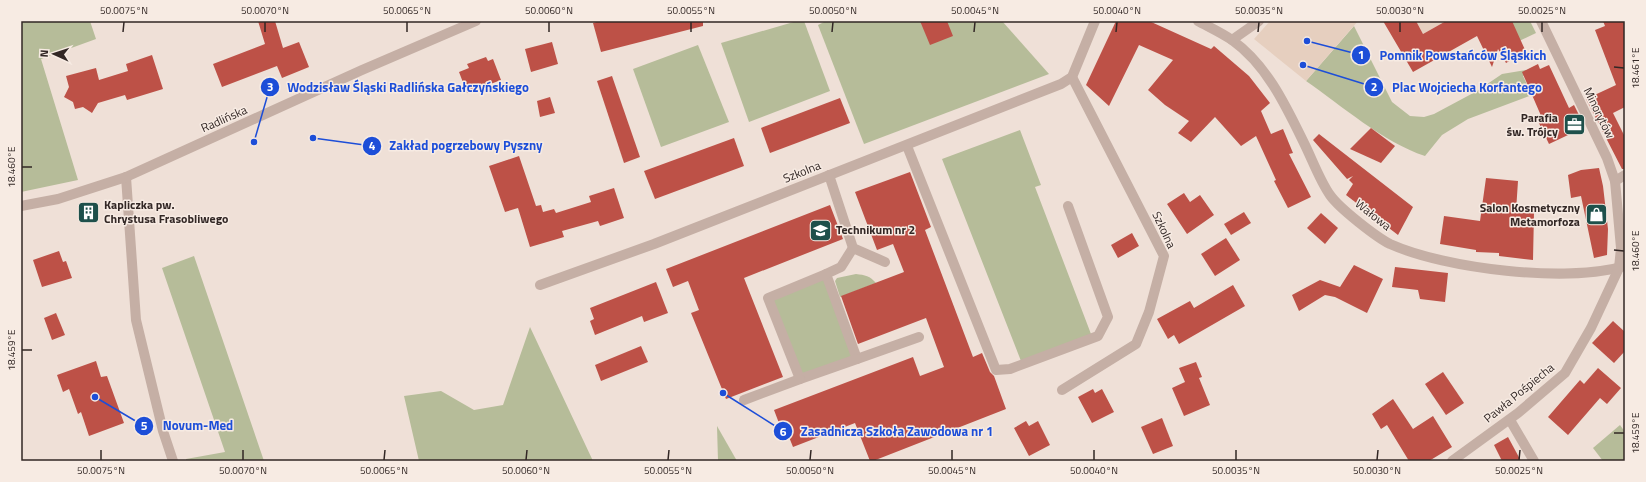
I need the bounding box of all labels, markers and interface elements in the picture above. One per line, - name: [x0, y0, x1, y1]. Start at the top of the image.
- text: 50.0075°N: [100, 3, 148, 18]
- text: 50.0070°N: [241, 3, 289, 18]
- text: 50.0065°N: [383, 3, 431, 18]
- text: 50.0060°N: [525, 3, 573, 18]
- text: 50.0055°N: [667, 3, 715, 18]
- text: 50.0050°N: [809, 3, 857, 18]
- text: 50.0045°N: [951, 3, 999, 18]
- text: 50.0040°N: [1093, 3, 1141, 18]
- text: 50.0035°N: [1235, 3, 1283, 18]
- text: 50.0030°N: [1376, 3, 1424, 18]
- text: 50.0025°N: [1518, 3, 1566, 18]
- north arrow: [34, 34, 74, 74]
- callout: Pomnik Powstańców Śląskich: [1351, 43, 1554, 68]
- text: 1: [1358, 45, 1364, 64]
- text: Pomnik Powstańców Śląskich: [1380, 45, 1546, 65]
- text: 18.461°E: [1628, 47, 1643, 89]
- text: N: [36, 49, 52, 58]
- callout: Wodzisław Śląski Radlińska Gałczyńskiego: [260, 75, 537, 100]
- callout: Plac Wojciecha Korfantego: [1364, 75, 1550, 100]
- text: 3: [267, 77, 273, 96]
- text: Wodzisław Śląski Radlińska Gałczyńskiego: [287, 77, 529, 97]
- text: 2: [1371, 77, 1377, 96]
- text: Plac Wojciecha Korfantego: [1392, 77, 1542, 97]
- street label: Minorytów: [1579, 84, 1620, 142]
- street label: Radlińska: [198, 100, 250, 137]
- place label: Parafia św. Trójcy: [1507, 108, 1558, 141]
- office icon: Parafia św. Trójcy: [1561, 112, 1587, 138]
- callout: Zakład pogrzebowy Pyszny: [362, 133, 551, 158]
- text: Zakład pogrzebowy Pyszny: [389, 135, 543, 155]
- text: 4: [369, 136, 376, 155]
- text: 18.460°E: [4, 146, 19, 188]
- street label: Szkolna: [780, 155, 823, 188]
- street label: Wałowa: [1351, 194, 1396, 235]
- place label: Kapliczka pw. Chrystusa Frasobliwego: [104, 195, 229, 228]
- place label: Salon Kosmetyczny Metamorfoza: [1480, 198, 1580, 231]
- building icon: Kapliczka pw. Chrystusa Frasobliwego: [75, 199, 101, 225]
- shop icon: Salon Kosmetyczny Metamorfoza: [1583, 202, 1609, 228]
- street label: Szkolna: [1148, 208, 1181, 252]
- school or university icon: Technikum nr 2: [807, 217, 833, 243]
- place label: Technikum nr 2: [836, 220, 915, 239]
- text: 18.460°E: [1628, 230, 1643, 272]
- text: 18.459°E: [4, 329, 19, 371]
- street label: Pawła Pośpiecha: [1479, 358, 1558, 427]
- text: 18.459°E: [1628, 412, 1643, 454]
- callout: Novum-Med: [134, 413, 241, 438]
- text: Novum-Med: [163, 415, 233, 435]
- text: 5: [141, 416, 148, 435]
- callout: Zasadnicza Szkoła Zawodowa nr 1: [773, 419, 1002, 444]
- text: Zasadnicza Szkoła Zawodowa nr 1: [801, 421, 993, 441]
- text: 6: [780, 422, 787, 441]
- text: 50.0075°N: [77, 463, 125, 478]
- text: 50.0070°N: [219, 463, 267, 478]
- text: 50.0065°N: [360, 463, 408, 478]
- text: 50.0060°N: [502, 463, 550, 478]
- text: 50.0055°N: [644, 463, 692, 478]
- text: 50.0050°N: [786, 463, 834, 478]
- text: 50.0045°N: [928, 463, 976, 478]
- text: 50.0040°N: [1070, 463, 1118, 478]
- text: 50.0035°N: [1212, 463, 1260, 478]
- text: 50.0030°N: [1353, 463, 1401, 478]
- text: 50.0025°N: [1495, 463, 1543, 478]

